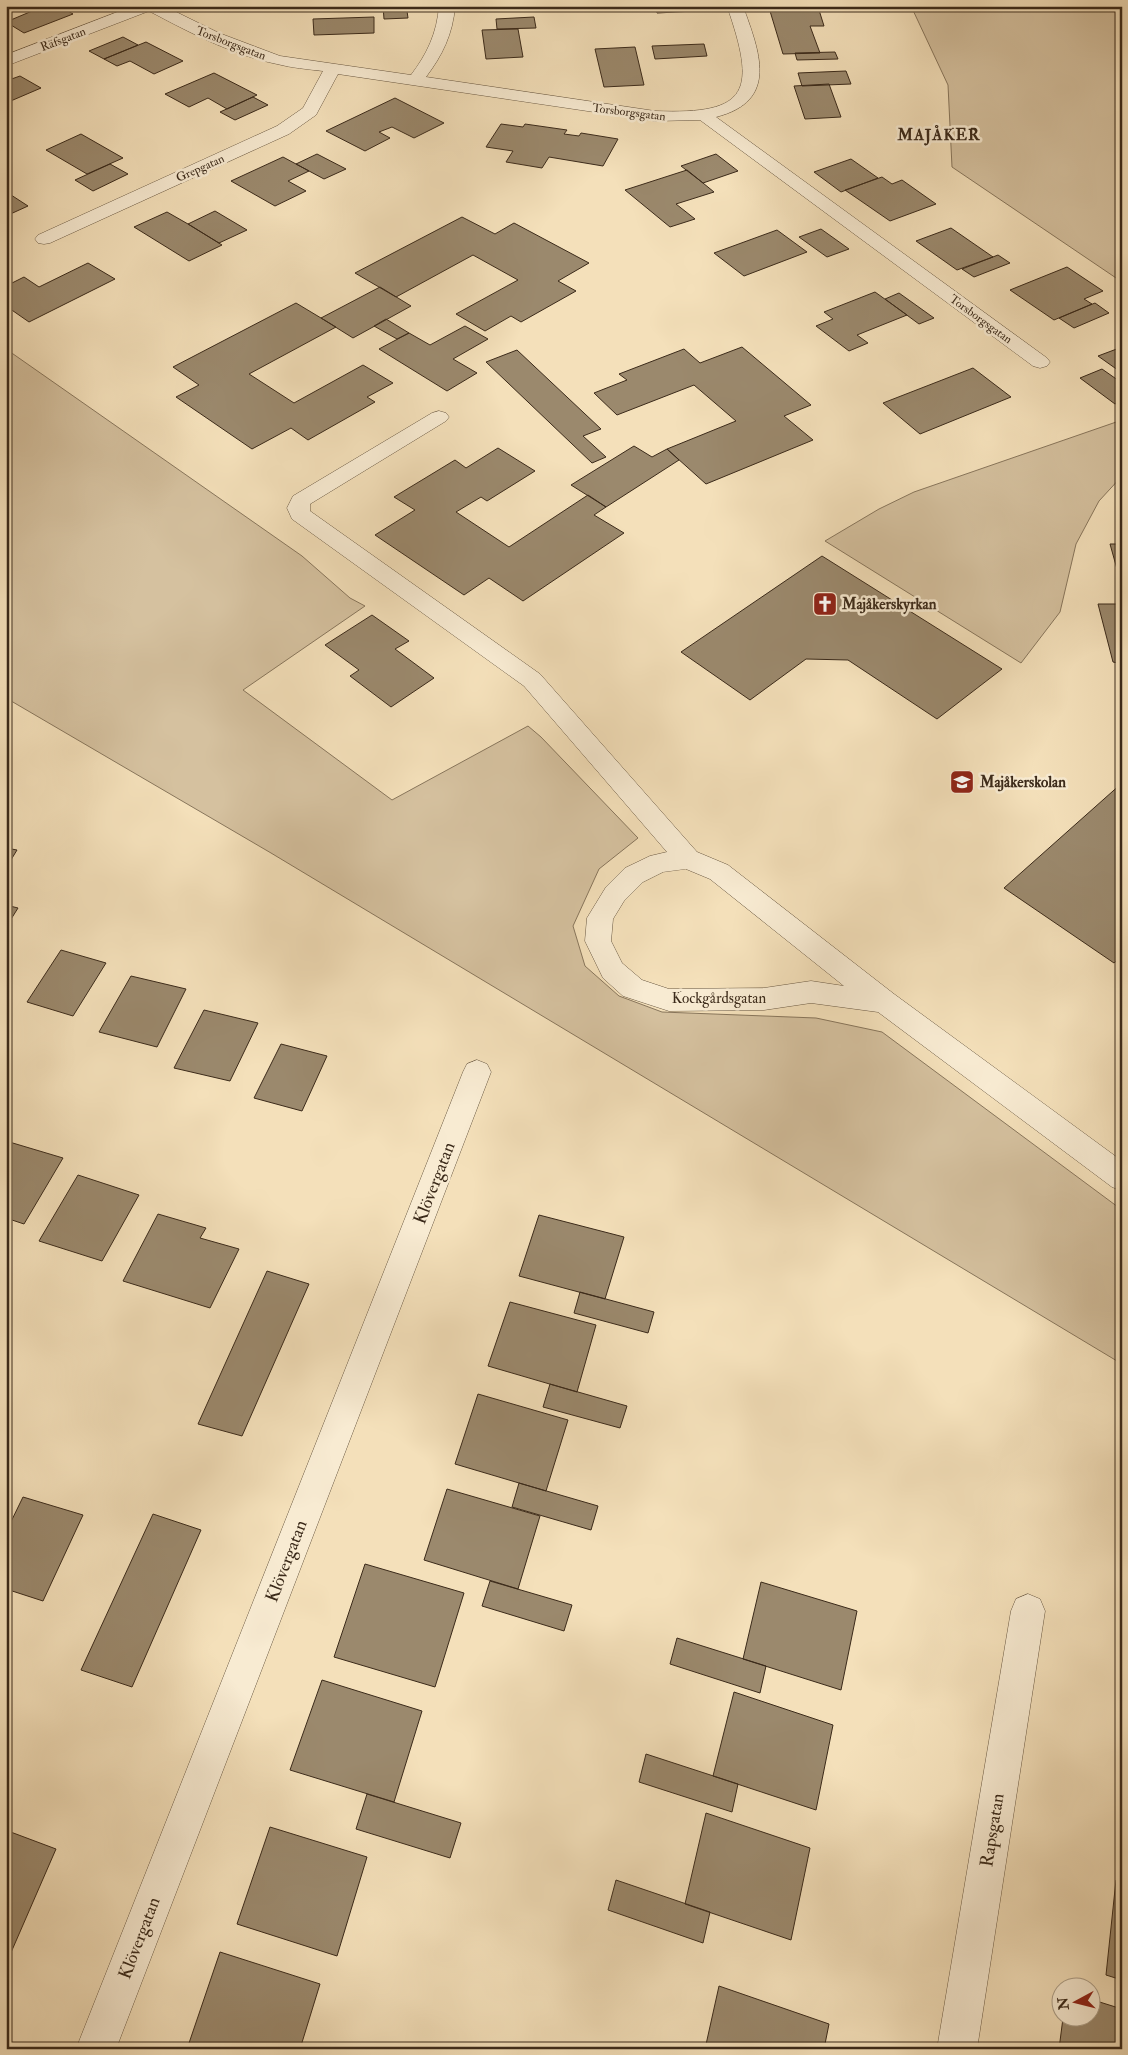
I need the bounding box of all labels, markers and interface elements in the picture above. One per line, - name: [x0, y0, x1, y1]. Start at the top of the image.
- street label: Torsborgsgatan: [194, 23, 268, 64]
- street label: Räfsgatan: [38, 24, 88, 55]
- street label: Torsborgsgatan: [591, 101, 666, 124]
- district label: MAJÅKER: [896, 124, 981, 146]
- street label: Grepgatan: [174, 151, 227, 186]
- street label: Torsborgsgatan: [946, 292, 1015, 347]
- church icon: Majåkerskyrkan: [812, 591, 838, 617]
- place label: Majåkerskyrkan: [841, 595, 937, 615]
- school or university icon: Majåkerskolan: [949, 769, 975, 795]
- place label: Majåkerskolan: [979, 773, 1066, 792]
- street label: Kockgårdsgatan: [672, 989, 766, 1008]
- street label: Klövergatan: [408, 1139, 461, 1228]
- street label: Klövergatan: [260, 1517, 313, 1606]
- street label: Rapsgatan: [975, 1792, 1010, 1869]
- street label: Klövergatan: [113, 1894, 166, 1983]
- north arrow: [1050, 1978, 1100, 2028]
- text: N: [1054, 1996, 1073, 2012]

